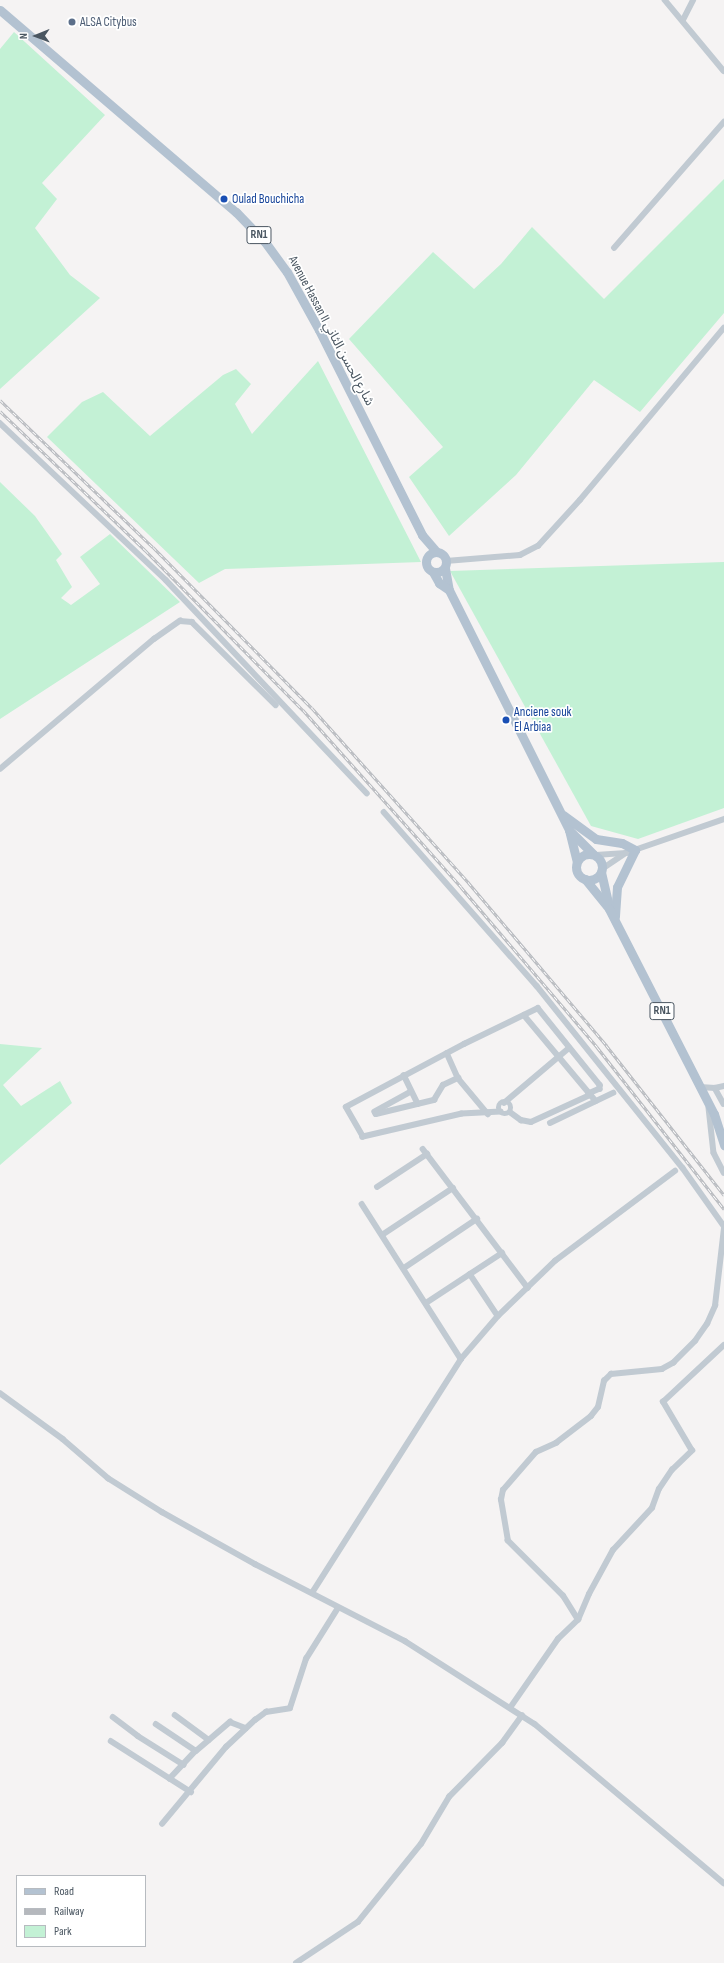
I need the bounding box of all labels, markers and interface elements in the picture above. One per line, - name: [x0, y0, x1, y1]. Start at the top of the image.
- place label: ALSA Citybus: [80, 14, 137, 30]
- north arrow: [16, 16, 56, 56]
- marker: ALSA Citybus: [67, 17, 77, 27]
- text: N: [17, 33, 30, 39]
- place label: Oulad Bouchicha: [232, 191, 304, 207]
- marker: Oulad Bouchicha: [219, 194, 229, 204]
- road number: RN1: [246, 225, 272, 245]
- street label: Avenue Hassan II شارع الحسن الثاني: [285, 253, 377, 409]
- place label: Anciene souk El Arbiaa: [514, 705, 572, 736]
- marker: Anciene souk El Arbiaa: [501, 715, 511, 725]
- road number: RN1: [649, 1001, 675, 1021]
- legend: [16, 1875, 146, 1947]
- text: Road: [54, 1884, 74, 1899]
- text: Railway: [54, 1904, 84, 1919]
- text: Park: [54, 1924, 72, 1939]

